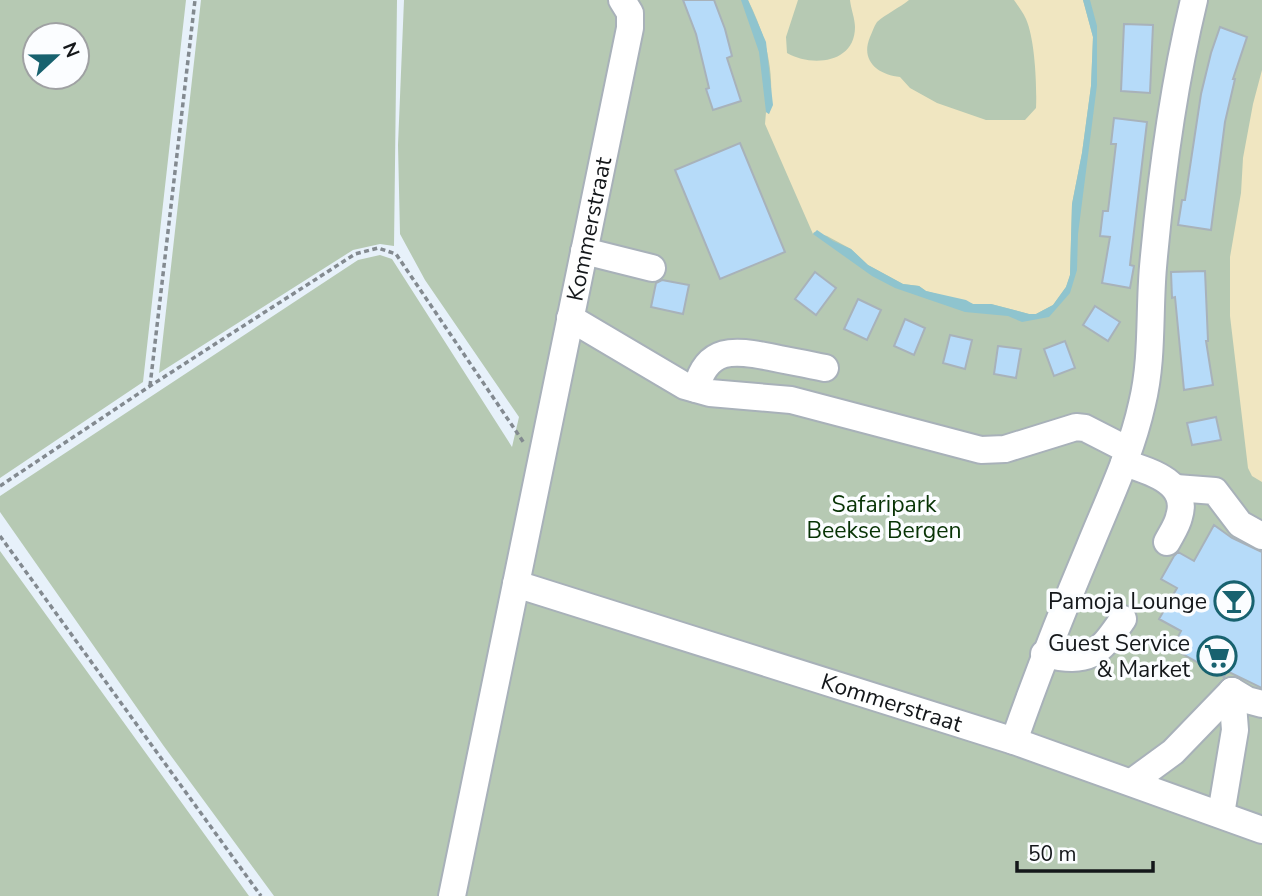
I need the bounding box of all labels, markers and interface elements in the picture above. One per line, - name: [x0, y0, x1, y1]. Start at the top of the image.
- north arrow: [21, 21, 91, 91]
- text: N: [56, 39, 86, 61]
- street label: Kommerstraat: [559, 153, 619, 304]
- park label: Safaripark Beekse Bergen: [806, 489, 962, 546]
- bar icon: Pamoja Lounge: [1213, 580, 1255, 622]
- place label: Pamoja Lounge: [1048, 586, 1207, 617]
- place label: Guest Service & Market: [1048, 628, 1191, 685]
- supermarket icon: Guest Service & Market: [1196, 635, 1238, 677]
- street label: Kommerstraat: [817, 666, 967, 740]
- scale bar: [1017, 830, 1154, 874]
- text: 50 m: [1028, 840, 1077, 868]

